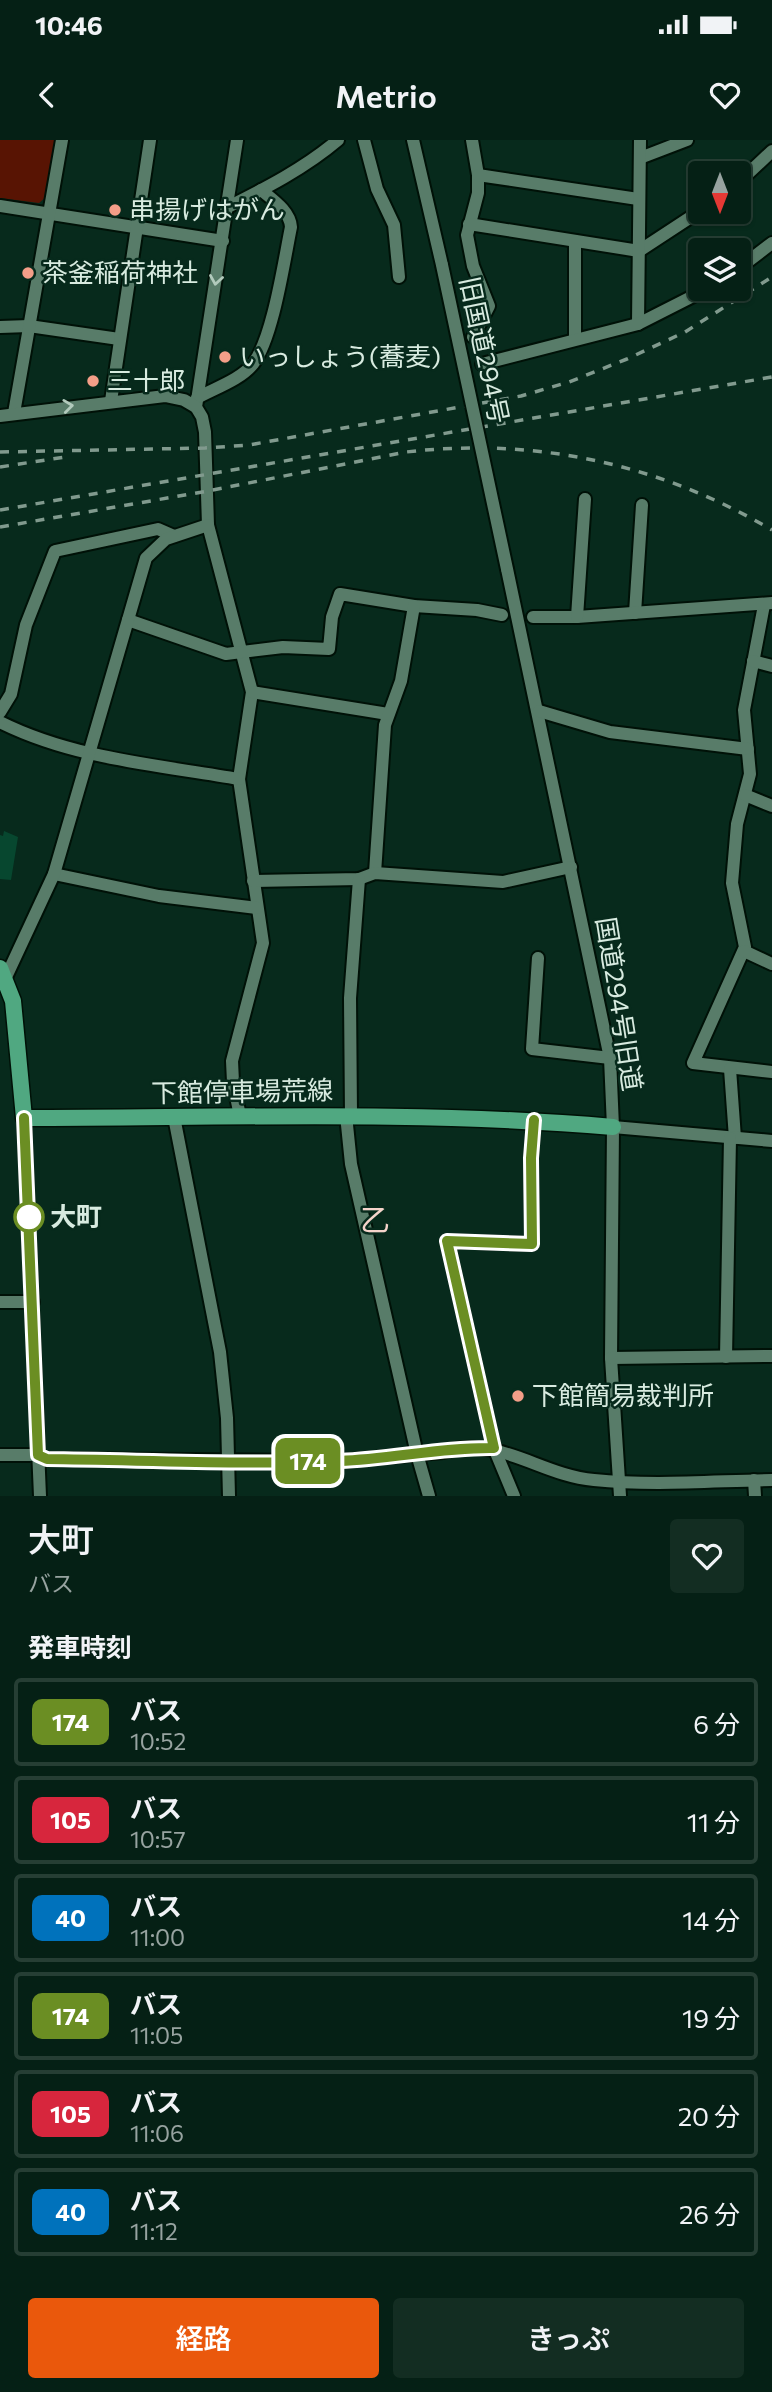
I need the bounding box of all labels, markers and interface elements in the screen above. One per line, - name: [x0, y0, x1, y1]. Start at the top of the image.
- text: 10:46: [35, 9, 103, 40]
- text: Metrio: [335, 75, 437, 115]
- icon: back: [28, 76, 66, 114]
- icon: heart: [706, 76, 744, 114]
- north arrow: [688, 161, 751, 224]
- map controls: [688, 161, 751, 301]
- place label: 串揚げはがん: [129, 193, 285, 224]
- marker: 串揚げはがん: [107, 202, 123, 218]
- button: layers: [688, 238, 751, 301]
- place label: 茶釜稲荷神社: [42, 256, 198, 287]
- marker: 茶釜稲荷神社: [20, 265, 36, 281]
- street label: 旧国道294号: [455, 273, 516, 426]
- one-way arrow: [209, 274, 224, 286]
- place label: いっしょう(蕎麦): [239, 340, 441, 371]
- marker: いっしょう(蕎麦): [217, 349, 233, 365]
- place label: 三十郎: [107, 364, 185, 395]
- marker: 三十郎: [85, 373, 101, 389]
- one-way arrow: [62, 399, 73, 414]
- street label: 国道294号旧道: [591, 915, 650, 1093]
- street label: 下館停車場荒線: [151, 1073, 333, 1108]
- place label: 大町: [50, 1200, 102, 1231]
- district label: 乙: [360, 1200, 390, 1237]
- marker: 大町: [14, 1202, 44, 1232]
- place label: 下館簡易裁判所: [532, 1379, 714, 1410]
- marker: 下館簡易裁判所: [510, 1388, 526, 1404]
- line badge: 174: [268, 1438, 348, 1484]
- text: 174: [289, 1446, 327, 1475]
- text: 大町: [28, 1518, 94, 1559]
- button: heart: [670, 1519, 744, 1593]
- text: バス: [28, 1569, 74, 1597]
- text: 発車時刻: [28, 1631, 132, 1662]
- text: バス: [130, 1694, 182, 1725]
- text: 174: [52, 1707, 89, 1736]
- text: 6 分: [693, 1708, 740, 1739]
- text: 10:52: [130, 1727, 186, 1755]
- text: バス: [130, 1792, 182, 1823]
- text: 105: [50, 1805, 91, 1834]
- text: 11 分: [687, 1806, 740, 1837]
- text: 10:57: [130, 1825, 186, 1853]
- text: バス: [130, 1890, 182, 1921]
- text: 40: [55, 1903, 86, 1932]
- text: 14 分: [682, 1904, 740, 1935]
- text: 11:00: [130, 1923, 185, 1951]
- text: バス: [130, 1988, 182, 2019]
- text: 174: [52, 2001, 89, 2030]
- text: 19 分: [682, 2002, 740, 2033]
- text: 11:05: [130, 2021, 183, 2049]
- text: バス: [130, 2086, 182, 2117]
- text: 105: [50, 2099, 91, 2128]
- text: 20 分: [678, 2100, 740, 2131]
- text: 11:06: [130, 2119, 184, 2147]
- text: バス: [130, 2184, 182, 2215]
- text: 40: [55, 2197, 86, 2226]
- text: 26 分: [679, 2198, 740, 2229]
- text: 11:12: [130, 2217, 178, 2245]
- button: 経路: [28, 2298, 379, 2378]
- button: きっぷ: [393, 2298, 744, 2378]

